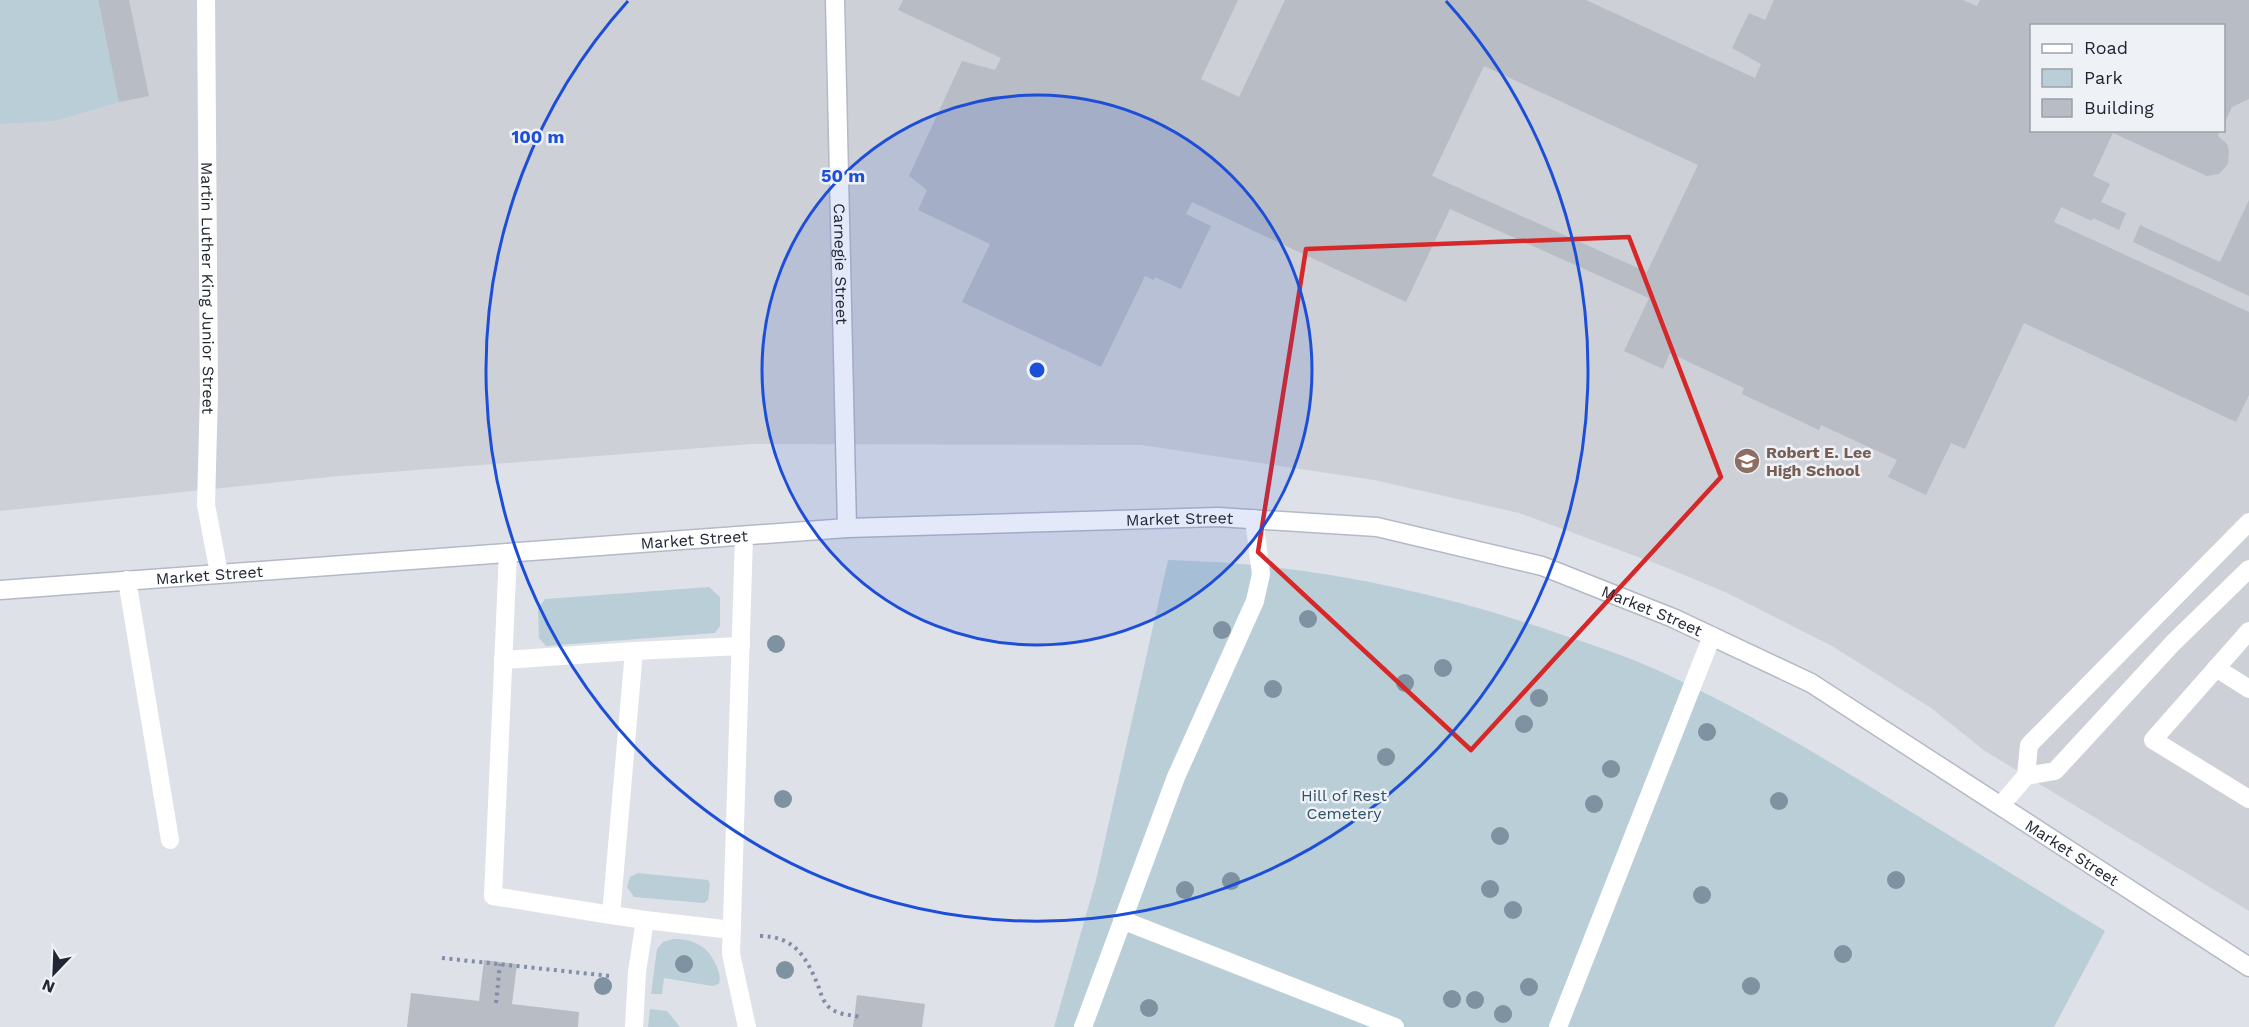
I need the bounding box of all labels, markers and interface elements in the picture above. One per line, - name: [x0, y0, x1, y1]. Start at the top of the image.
- legend: [2030, 24, 2225, 132]
- text: Road: [2084, 37, 2128, 58]
- text: Park: [2084, 67, 2123, 88]
- text: Building: [2084, 97, 2154, 118]
- text: 100 m: [511, 126, 565, 147]
- street label: Martin Luther King Junior Street: [197, 162, 218, 415]
- text: 50 m: [821, 165, 865, 186]
- street label: Carnegie Street: [830, 203, 851, 325]
- centre of rings: [1027, 360, 1047, 380]
- place label: Robert E. Lee High School: [1766, 443, 1872, 480]
- school or university icon: Robert E. Lee High School: [1732, 446, 1762, 476]
- street label: Market Street: [1126, 508, 1234, 530]
- street label: Market Street: [640, 526, 749, 553]
- street label: Market Street: [155, 562, 264, 589]
- street label: Market Street: [1599, 582, 1706, 641]
- park label: Hill of Rest Cemetery: [1301, 786, 1387, 823]
- street label: Market Street: [2022, 816, 2122, 890]
- north arrow: [24, 943, 84, 1003]
- text: N: [39, 975, 58, 997]

